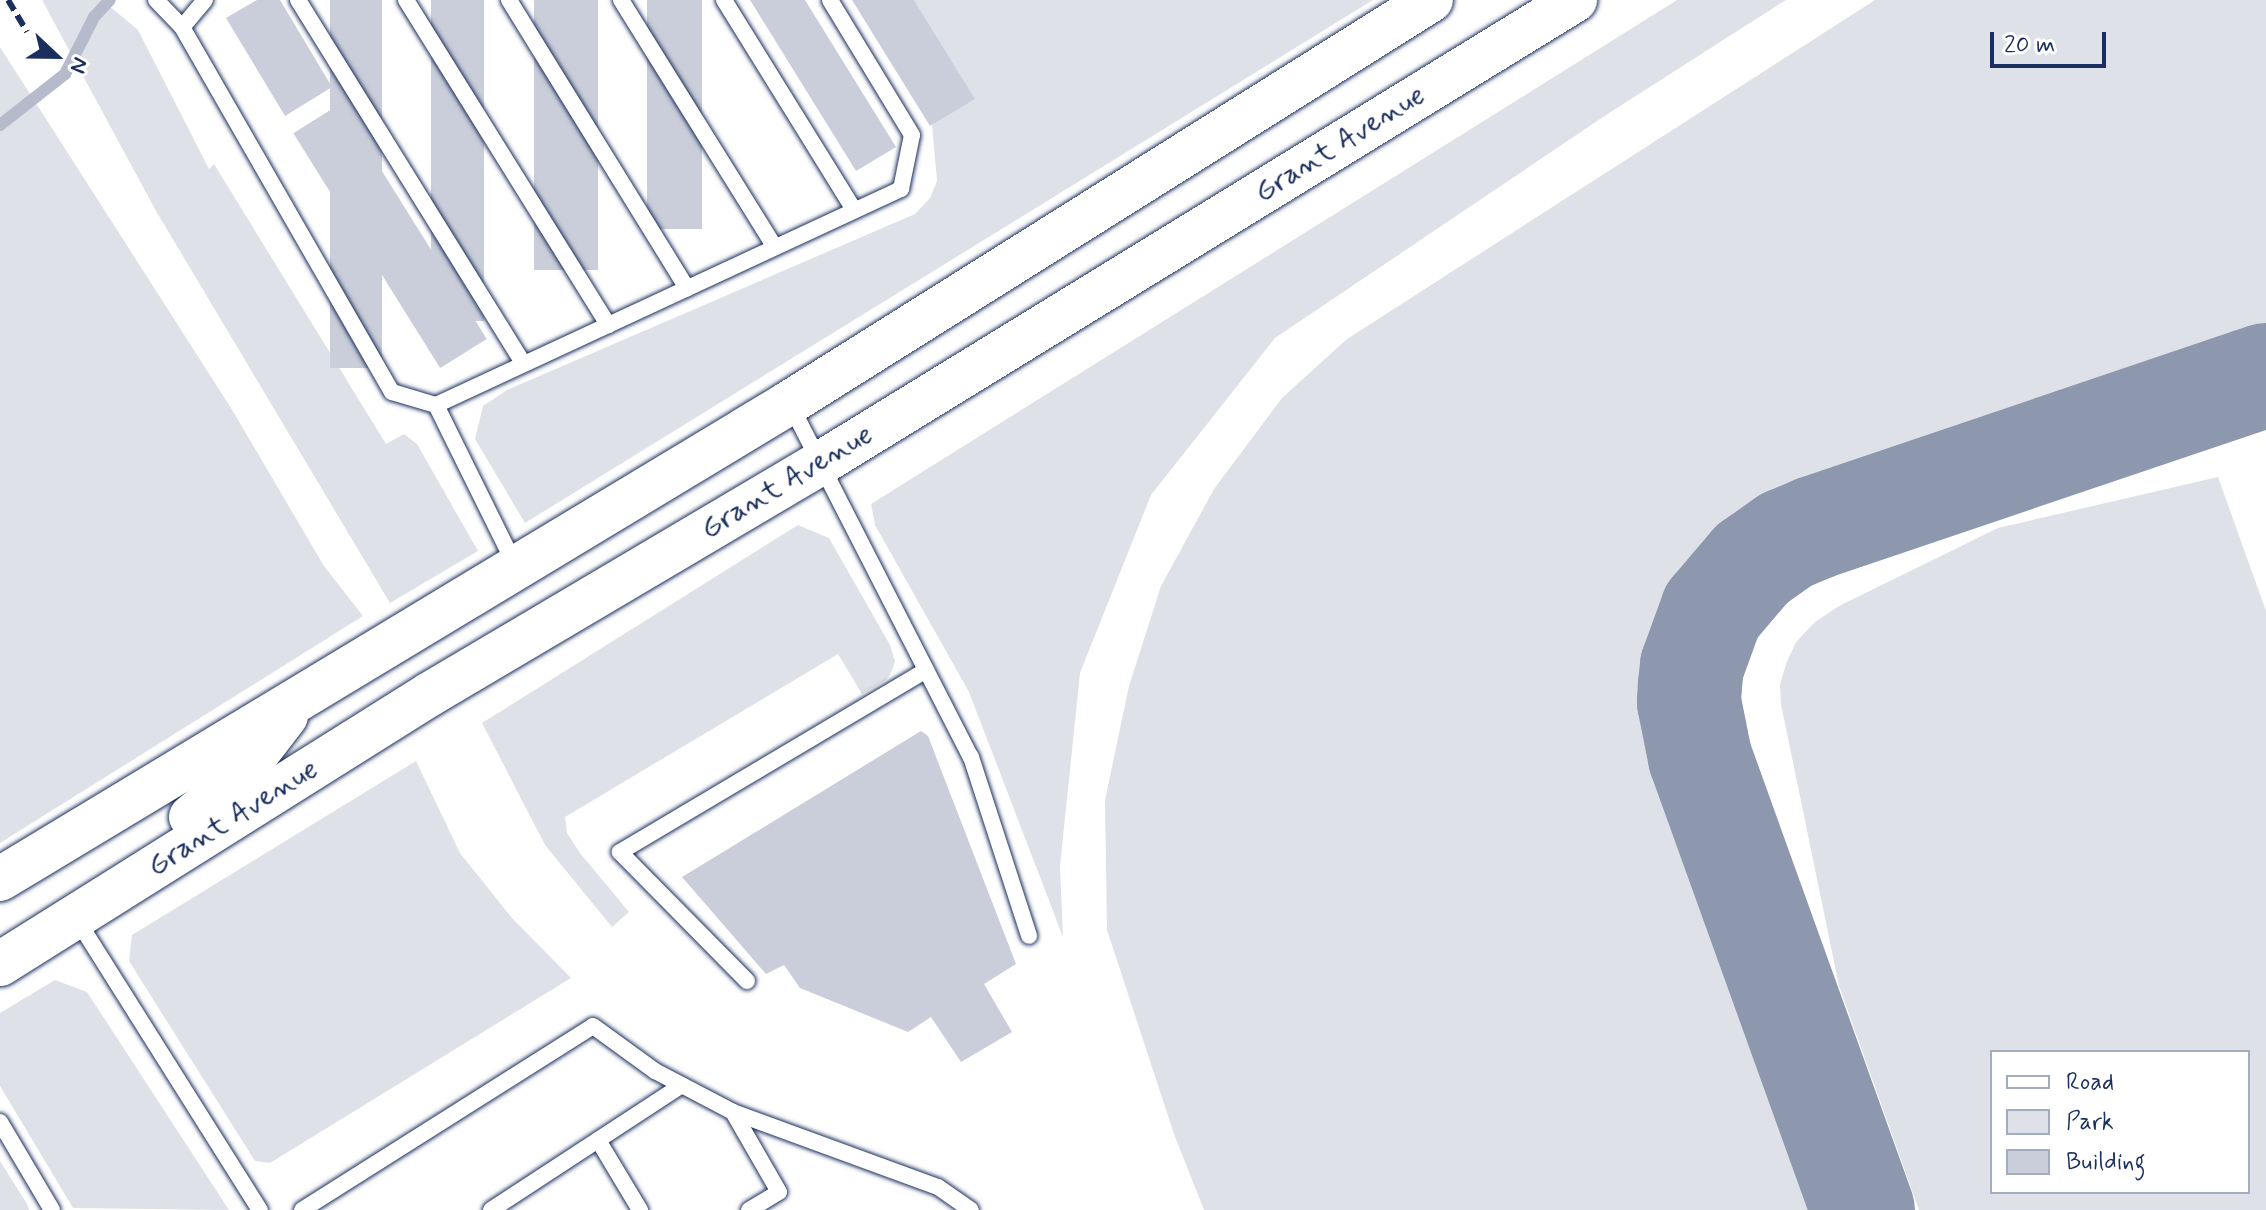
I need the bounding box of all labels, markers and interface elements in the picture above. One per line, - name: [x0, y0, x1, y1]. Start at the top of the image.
- north arrow: [16, 16, 96, 96]
- scale bar: [1994, 16, 2110, 66]
- text: 20 m: [2004, 30, 2055, 61]
- text: N: [63, 53, 94, 77]
- street label: Grant Avenue: [1250, 78, 1430, 210]
- street label: Grant Avenue: [696, 418, 878, 546]
- street label: Grant Avenue: [143, 752, 323, 884]
- legend: [1990, 1050, 2250, 1194]
- text: Road: [2066, 1067, 2114, 1098]
- text: Park: [2066, 1107, 2114, 1138]
- text: Building: [2066, 1147, 2146, 1178]

